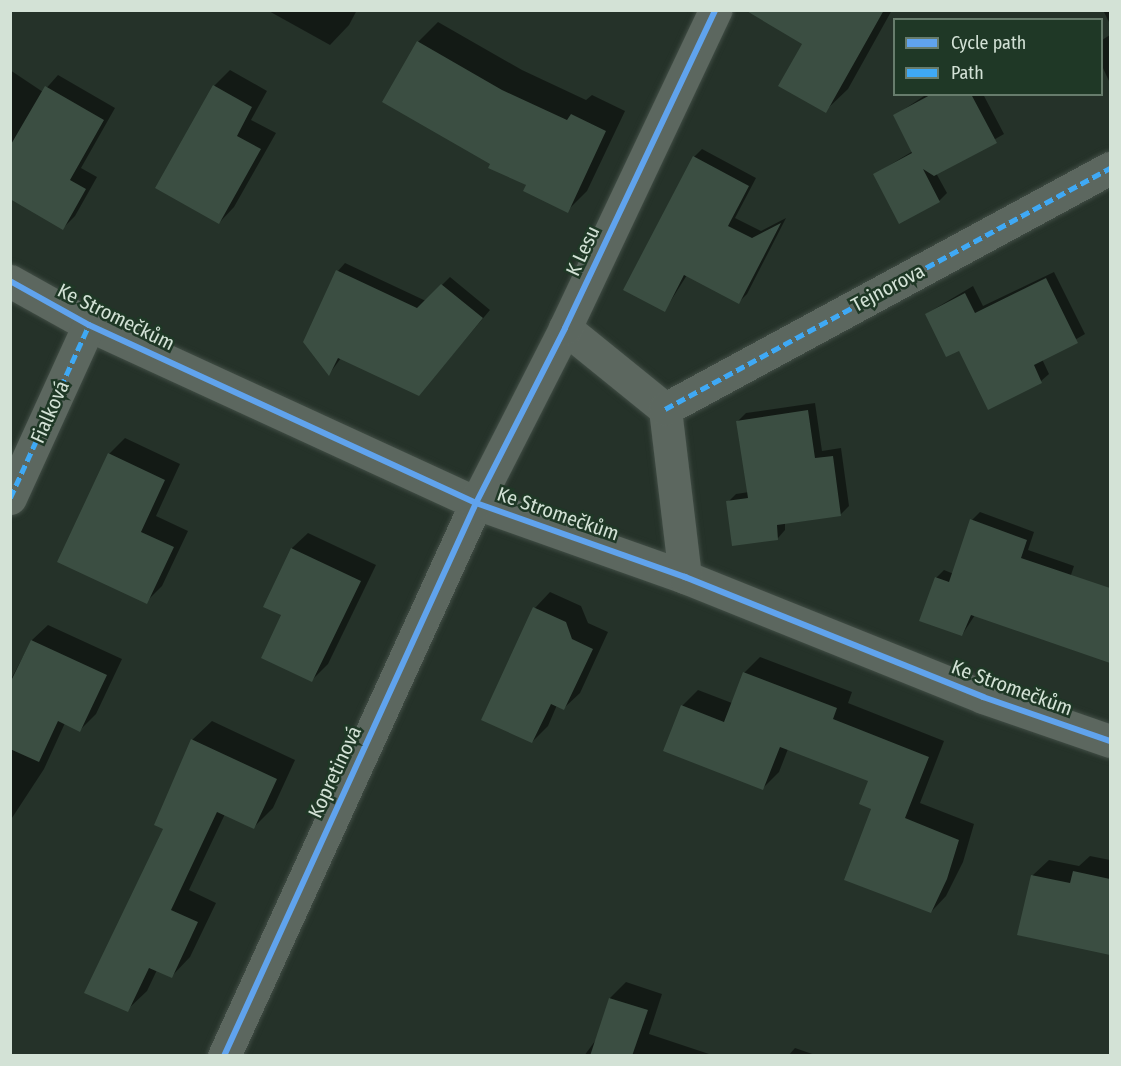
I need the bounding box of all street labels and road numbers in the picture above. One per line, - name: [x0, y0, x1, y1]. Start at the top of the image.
- street label: K Lesu: [561, 222, 605, 280]
- street label: Tejnorova: [847, 259, 929, 317]
- street label: Ke Stromečkům: [54, 278, 178, 356]
- street label: Fialková: [26, 377, 74, 447]
- street label: Ke Stromečkům: [494, 482, 622, 546]
- street label: Ke Stromečkům: [948, 655, 1076, 721]
- street label: Kopretinová: [303, 722, 367, 822]

